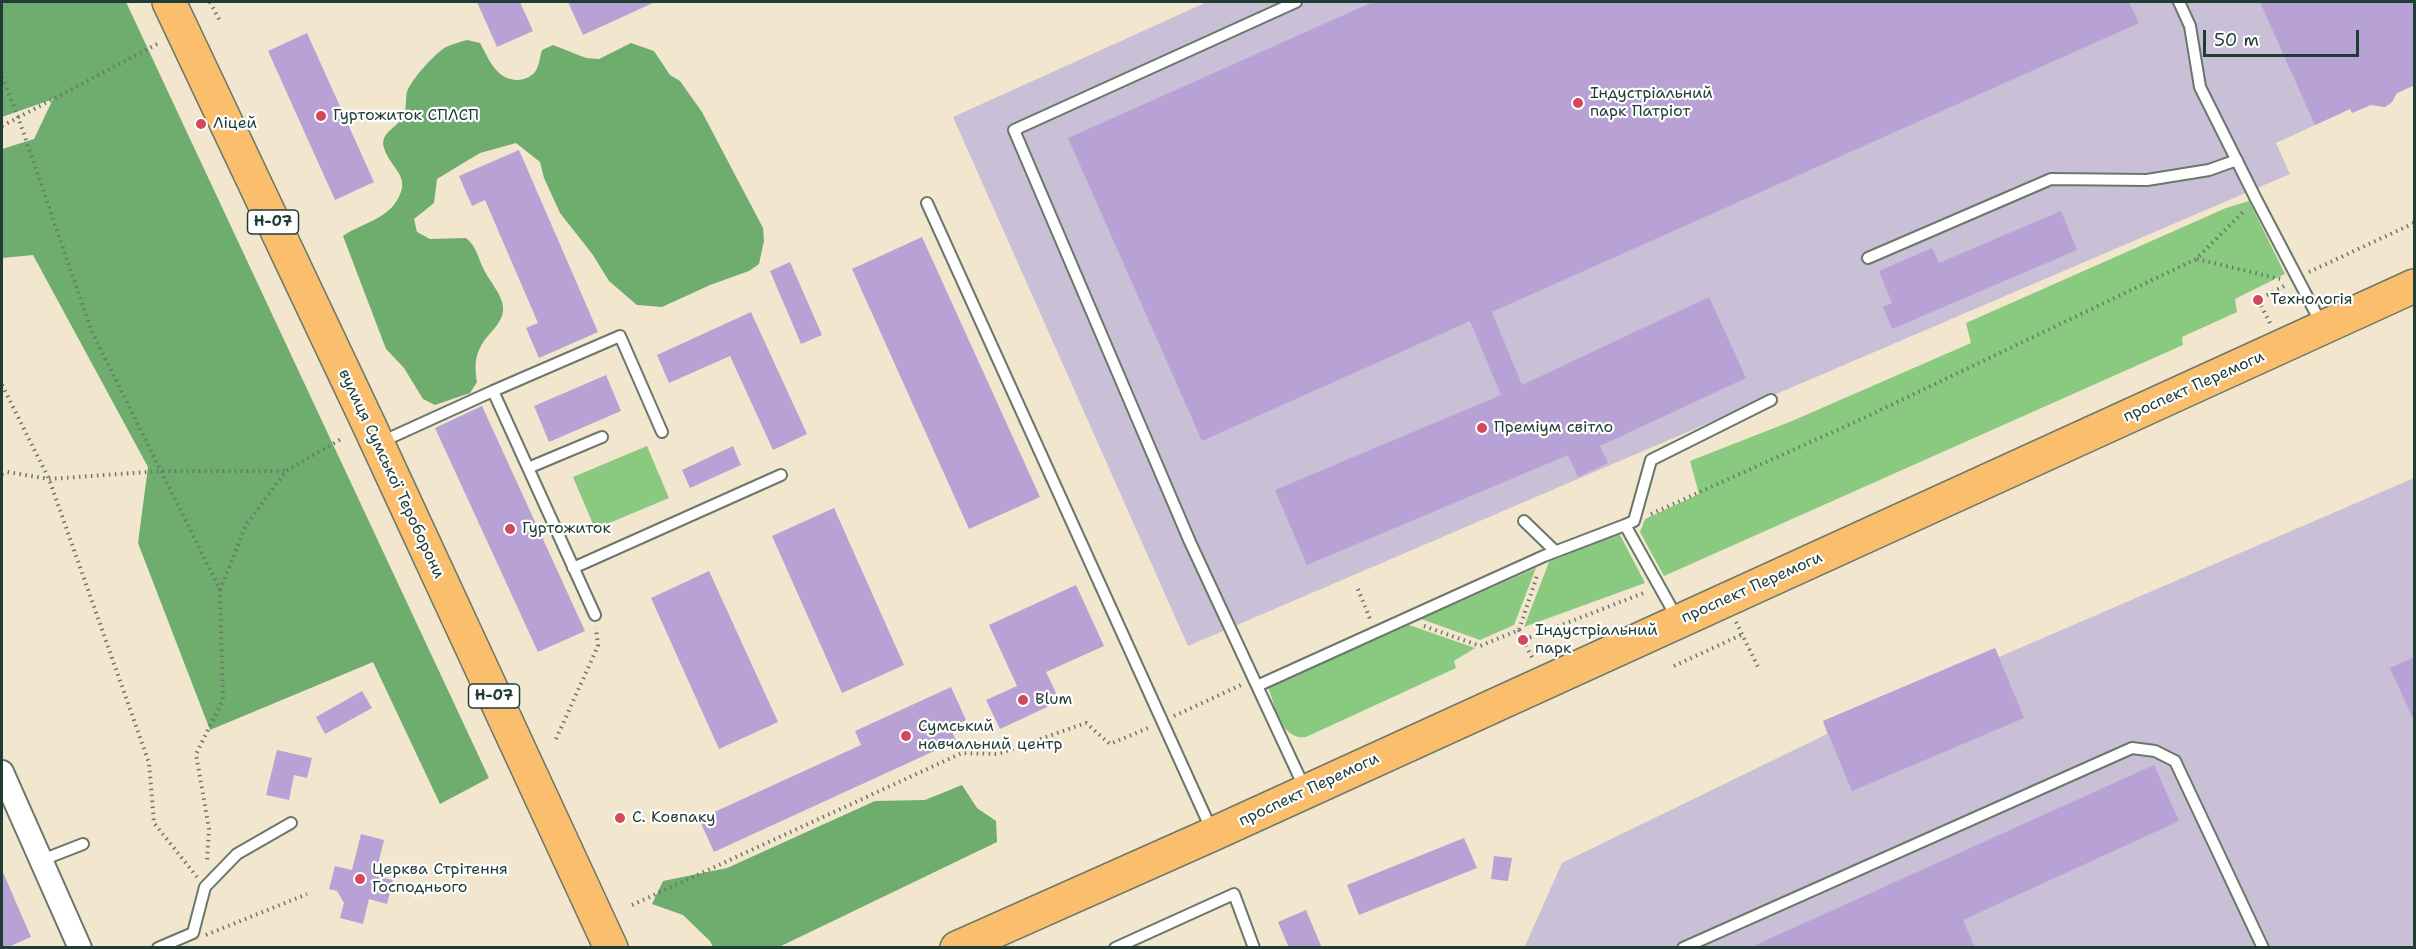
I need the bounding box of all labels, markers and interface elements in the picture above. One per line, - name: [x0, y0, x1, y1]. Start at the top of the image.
- scale bar: [2206, 18, 2362, 56]
- text: 50 m: [2214, 28, 2259, 52]
- place label: Індустріальний парк Патріот: [1590, 84, 1713, 122]
- marker: Індустріальний парк Патріот: [1571, 96, 1585, 110]
- place label: Гуртожиток СПЛСП: [333, 106, 479, 126]
- marker: Гуртожиток СПЛСП: [314, 109, 328, 123]
- place label: Ліцей: [213, 114, 257, 134]
- marker: Ліцей: [194, 117, 208, 131]
- road number: Н-07: [248, 210, 298, 234]
- place label: Технологія: [2270, 290, 2353, 310]
- marker: Технологія: [2251, 293, 2265, 307]
- street label: проспект Перемоги: [2120, 347, 2268, 427]
- street label: вулиця Сумської Тероборони: [334, 366, 448, 582]
- place label: Преміум світло: [1494, 418, 1613, 438]
- marker: Преміум світло: [1475, 421, 1489, 435]
- place label: Гуртожиток: [522, 519, 611, 539]
- marker: Гуртожиток: [503, 522, 517, 536]
- street label: проспект Перемоги: [1678, 548, 1826, 628]
- place label: Індустріальний парк: [1535, 621, 1658, 659]
- marker: Індустріальний парк: [1516, 633, 1530, 647]
- road number: Н-07: [468, 684, 520, 708]
- place label: Blum: [1035, 690, 1072, 710]
- marker: Blum: [1016, 693, 1030, 707]
- place label: Сумський навчальний центр: [918, 717, 1062, 755]
- marker: Сумський навчальний центр: [899, 729, 913, 743]
- street label: проспект Перемоги: [1236, 749, 1382, 831]
- place label: С. Ковпаку: [632, 808, 715, 828]
- marker: С. Ковпаку: [613, 811, 627, 825]
- place label: Церква Стрітення Господнього: [372, 860, 508, 898]
- marker: Церква Стрітення Господнього: [353, 872, 367, 886]

